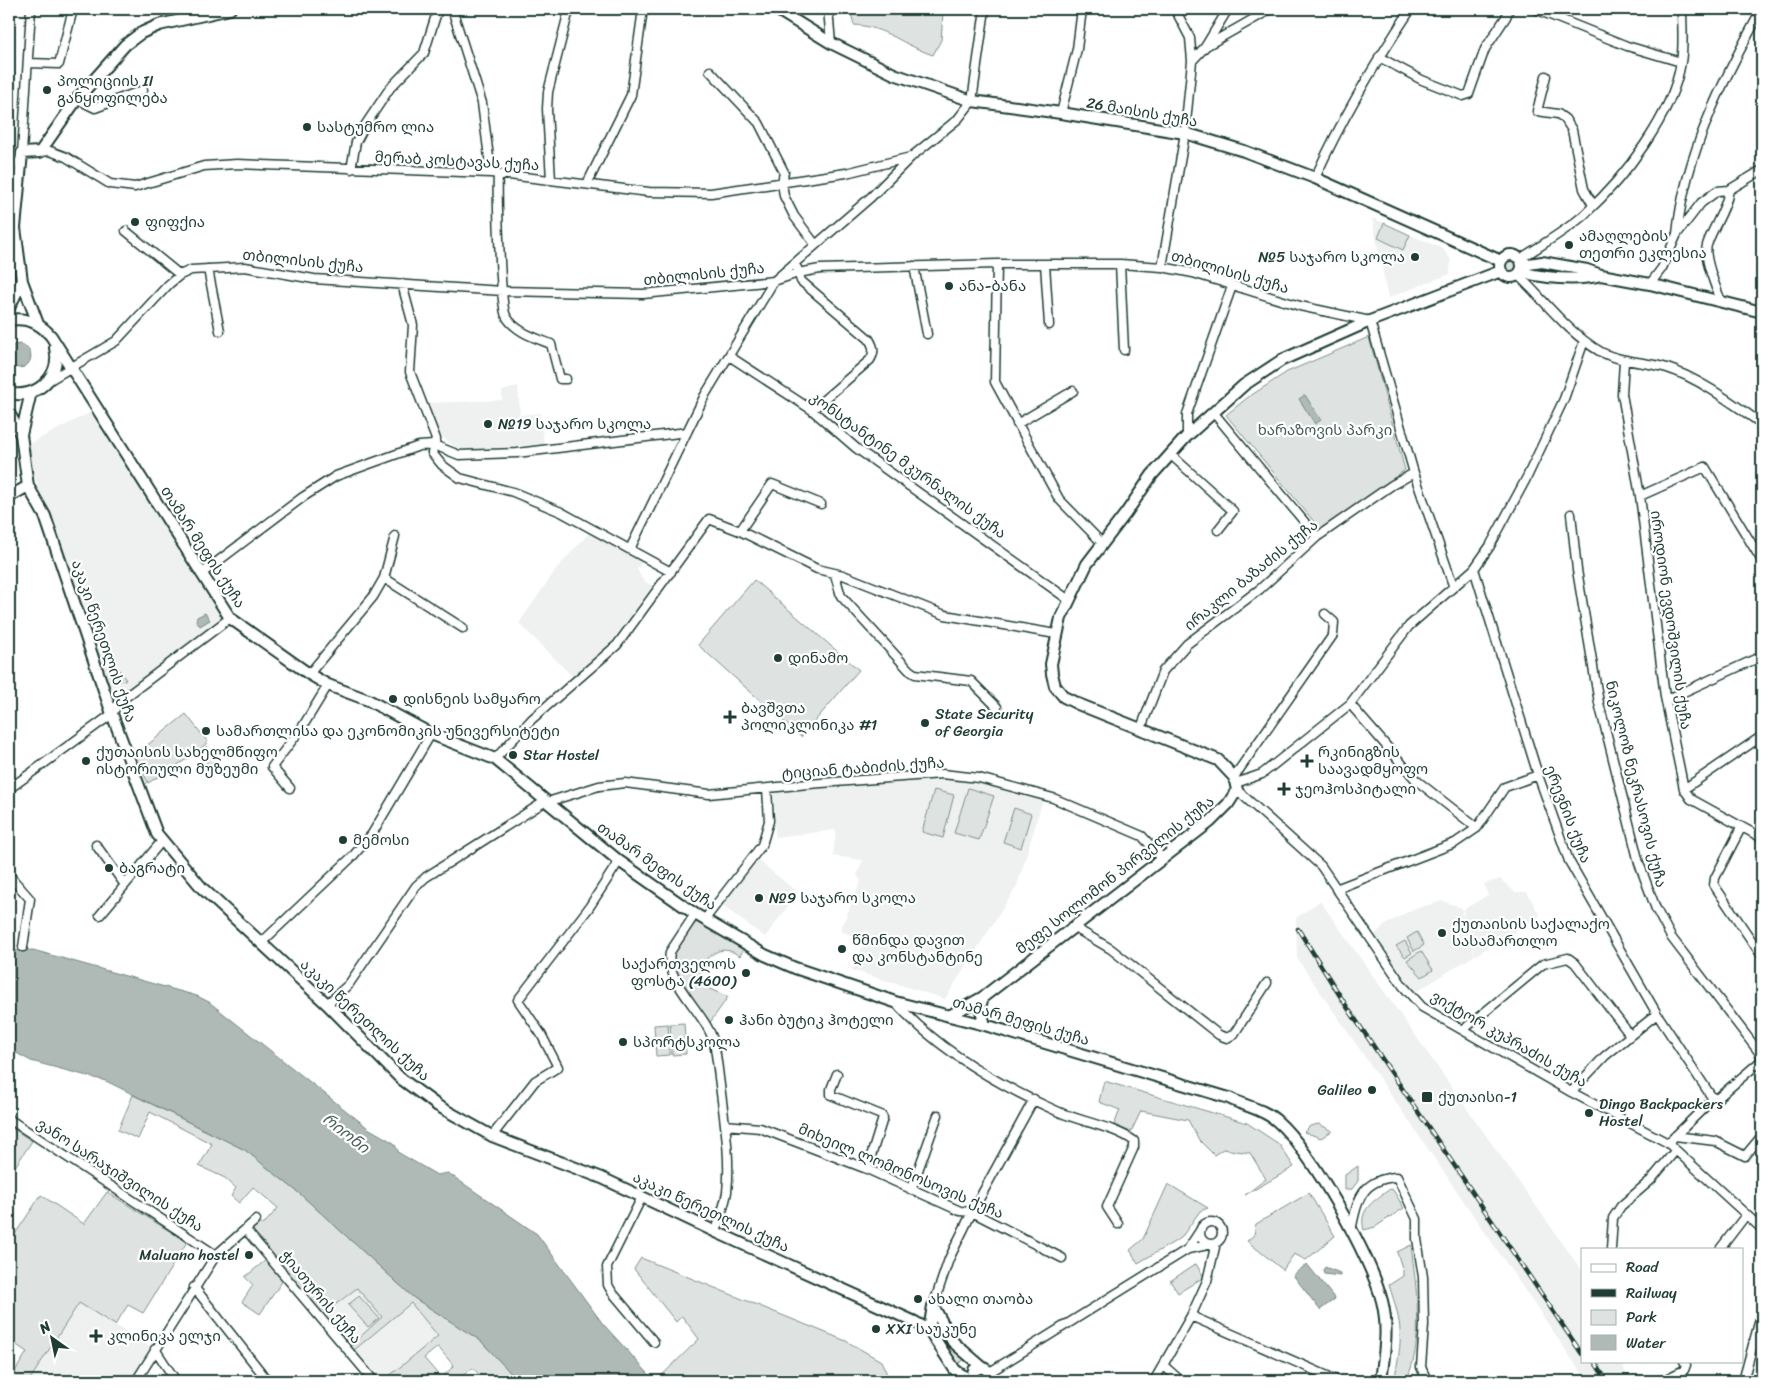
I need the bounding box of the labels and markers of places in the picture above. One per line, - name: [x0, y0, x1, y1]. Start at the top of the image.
- place label: პოლიციის II განყოფილება: [57, 68, 168, 111]
- marker: პოლიციის II განყოფილება: [41, 84, 53, 96]
- place label: სასტუმრო ლია: [317, 114, 434, 140]
- marker: სასტუმრო ლია: [301, 121, 313, 133]
- place label: ფიფქია: [145, 209, 205, 235]
- marker: ფიფქია: [129, 216, 141, 228]
- place label: ამაღლების თეთრი ეკლესია: [1579, 223, 1707, 266]
- marker: ამაღლების თეთრი ეკლესია: [1563, 239, 1575, 251]
- place label: №5 საჯარო სკოლა: [1258, 244, 1405, 270]
- marker: №5 საჯარო სკოლა: [1409, 251, 1421, 263]
- place label: ანა-ბანა: [959, 273, 1026, 299]
- marker: ანა-ბანა: [943, 280, 955, 292]
- place label: №19 საჯარო სკოლა: [498, 411, 651, 437]
- marker: №19 საჯარო სკოლა: [482, 418, 494, 430]
- place label: დინამო: [788, 645, 848, 671]
- marker: დინამო: [772, 652, 784, 664]
- place label: დისნეის სამყარო: [403, 686, 541, 712]
- marker: დისნეის სამყარო: [387, 693, 399, 705]
- place label: ბავშვთა პოლიკლინიკა #1: [741, 695, 877, 738]
- place label: State Security of Georgia: [935, 701, 1034, 744]
- marker: ბავშვთა პოლიკლინიკა #1: [723, 710, 737, 724]
- marker: State Security of Georgia: [919, 717, 931, 729]
- place label: სამართლისა და ეკონომიკის უნივერსიტეტი: [216, 718, 560, 744]
- marker: სამართლისა და ეკონომიკის უნივერსიტეტი: [200, 725, 212, 737]
- place label: ქუთაისის სახელმწიფო ისტორიული მუზეუმი: [96, 739, 278, 782]
- place label: რკინიგზის საავადმყოფო: [1318, 739, 1428, 782]
- place label: Star Hostel: [523, 742, 600, 768]
- marker: Star Hostel: [507, 749, 519, 761]
- marker: რკინიგზის საავადმყოფო: [1300, 754, 1314, 768]
- marker: ქუთაისის სახელმწიფო ისტორიული მუზეუმი: [80, 755, 92, 767]
- place label: ჯეოჰოსპიტალი: [1295, 776, 1416, 802]
- marker: ჯეოჰოსპიტალი: [1277, 782, 1291, 796]
- place label: მემოსი: [353, 827, 409, 853]
- marker: მემოსი: [337, 834, 349, 846]
- place label: ბაგრატი: [119, 855, 185, 881]
- marker: ბაგრატი: [103, 862, 115, 874]
- place label: №9 საჯარო სკოლა: [769, 885, 916, 911]
- marker: №9 საჯარო სკოლა: [753, 892, 765, 904]
- place label: ქუთაისის საქალაქო სასამართლო: [1452, 911, 1610, 954]
- place label: წმინდა დავით და კონსტანტინე: [852, 927, 983, 970]
- marker: ქუთაისის საქალაქო სასამართლო: [1436, 927, 1448, 939]
- marker: წმინდა დავით და კონსტანტინე: [836, 943, 848, 955]
- place label: საქართველოს ფოსტა (4600): [622, 951, 737, 994]
- marker: საქართველოს ფოსტა (4600): [740, 967, 752, 979]
- place label: ჰანი ბუტიკ ჰოტელი: [739, 1007, 894, 1033]
- marker: ჰანი ბუტიკ ჰოტელი: [723, 1014, 735, 1026]
- place label: სპორტსკოლა: [633, 1029, 740, 1055]
- marker: სპორტსკოლა: [617, 1036, 629, 1048]
- place label: Galileo: [1318, 1077, 1362, 1103]
- marker: Galileo: [1366, 1084, 1378, 1096]
- place label: ქუთაისი-1: [1438, 1084, 1517, 1110]
- marker: ქუთაისი-1: [1420, 1090, 1434, 1104]
- place label: Dingo Backpackers Hostel: [1599, 1091, 1724, 1134]
- marker: Dingo Backpackers Hostel: [1583, 1107, 1595, 1119]
- place label: Maluano hostel: [139, 1242, 240, 1268]
- marker: Maluano hostel: [243, 1249, 255, 1261]
- place label: ახალი თაობა: [928, 1286, 1033, 1312]
- marker: ახალი თაობა: [912, 1293, 924, 1305]
- place label: XXI საუკუნე: [885, 1316, 977, 1342]
- place label: კლინიკა ელჯი: [107, 1323, 221, 1349]
- marker: XXI საუკუნე: [870, 1323, 882, 1335]
- marker: კლინიკა ელჯი: [89, 1329, 103, 1343]

